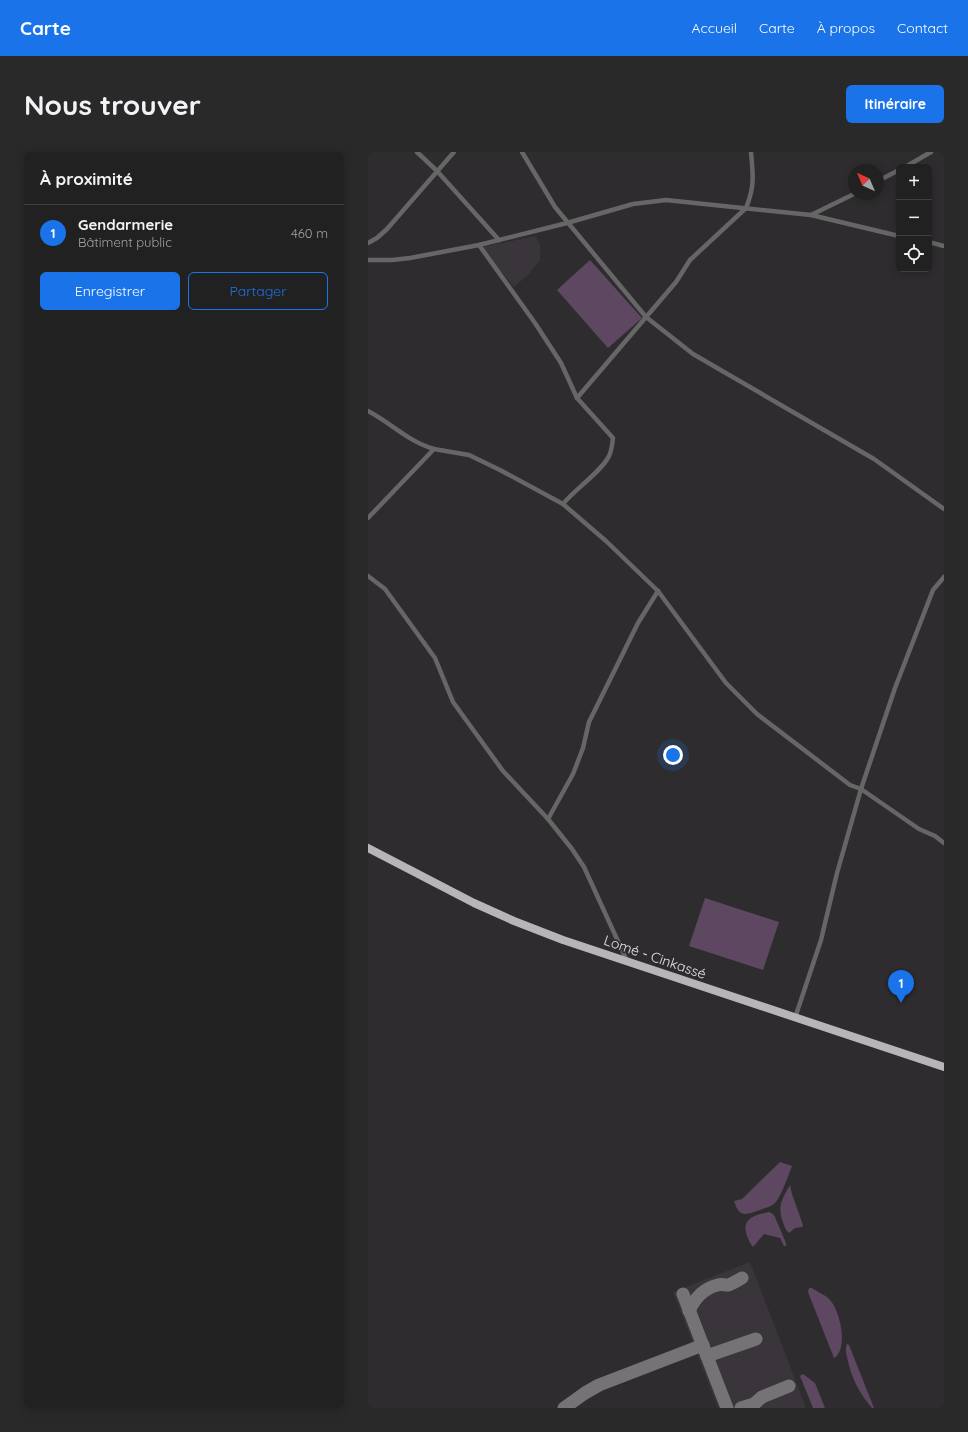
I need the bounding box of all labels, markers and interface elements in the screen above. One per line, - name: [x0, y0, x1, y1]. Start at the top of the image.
- text: Carte: [20, 16, 71, 40]
- text: Accueil: [691, 19, 737, 37]
- text: Carte: [759, 19, 795, 37]
- text: À propos: [817, 19, 875, 37]
- text: Contact: [897, 19, 948, 37]
- button: Itinéraire: [846, 85, 944, 123]
- text: Nous trouver: [24, 87, 201, 122]
- north arrow: [848, 164, 884, 200]
- map controls: [896, 164, 932, 272]
- button: +: [896, 164, 932, 200]
- text: À proximité: [40, 168, 133, 189]
- button: −: [896, 200, 932, 236]
- text: Gendarmerie: [78, 215, 173, 234]
- text: 1: [50, 225, 56, 241]
- text: 460 m: [291, 225, 328, 241]
- text: Bâtiment public: [78, 234, 172, 250]
- button: locate: [896, 236, 932, 272]
- button: Enregistrer: [40, 272, 180, 310]
- button: Partager: [188, 272, 328, 310]
- your location: [663, 745, 683, 765]
- street label: Lomé - Cinkassé: [602, 931, 709, 983]
- pin: 1: [888, 970, 914, 1003]

